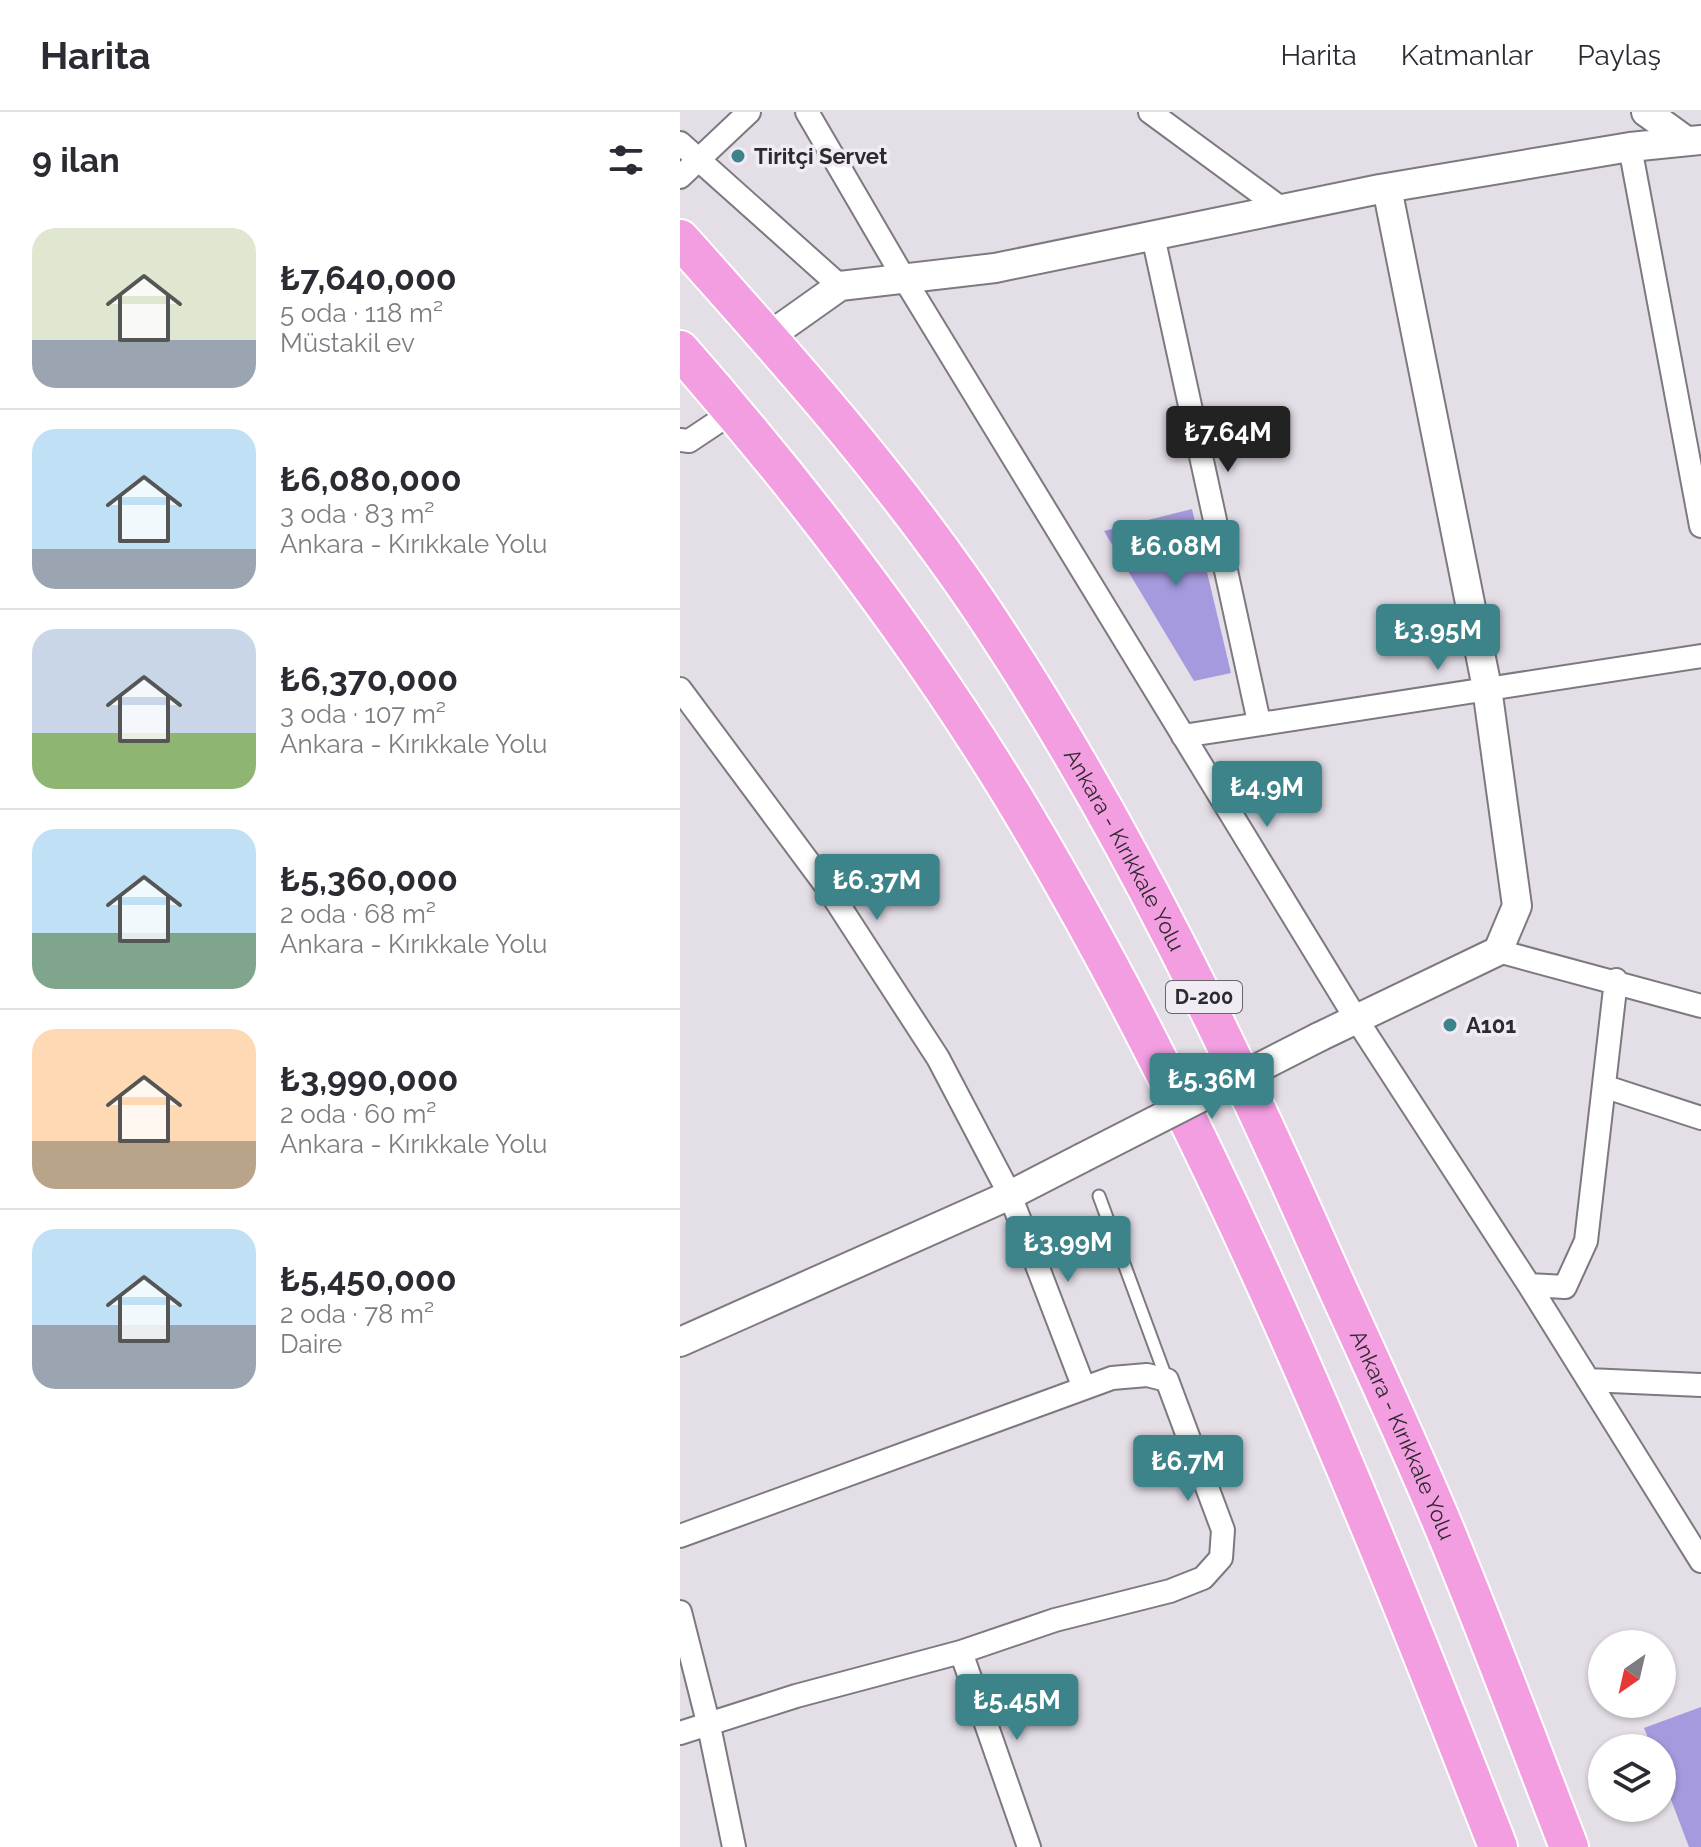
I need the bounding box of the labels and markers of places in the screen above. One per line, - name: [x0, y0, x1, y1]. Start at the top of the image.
- place label: Tiritçi Servet: [754, 143, 888, 169]
- marker: Tiritçi Servet: [729, 147, 747, 165]
- pin: ₺7.64M: [1163, 406, 1293, 474]
- pin: ₺6.08M: [1111, 520, 1241, 588]
- pin: ₺3.95M: [1373, 604, 1503, 672]
- pin: ₺4.9M: [1211, 761, 1323, 829]
- pin: ₺6.37M: [812, 854, 942, 922]
- place label: A101: [1466, 1012, 1516, 1038]
- marker: A101: [1441, 1016, 1459, 1034]
- pin: ₺5.36M: [1147, 1053, 1277, 1121]
- pin: ₺3.99M: [1003, 1216, 1133, 1284]
- pin: ₺6.7M: [1132, 1435, 1244, 1503]
- pin: ₺5.45M: [952, 1674, 1082, 1742]

